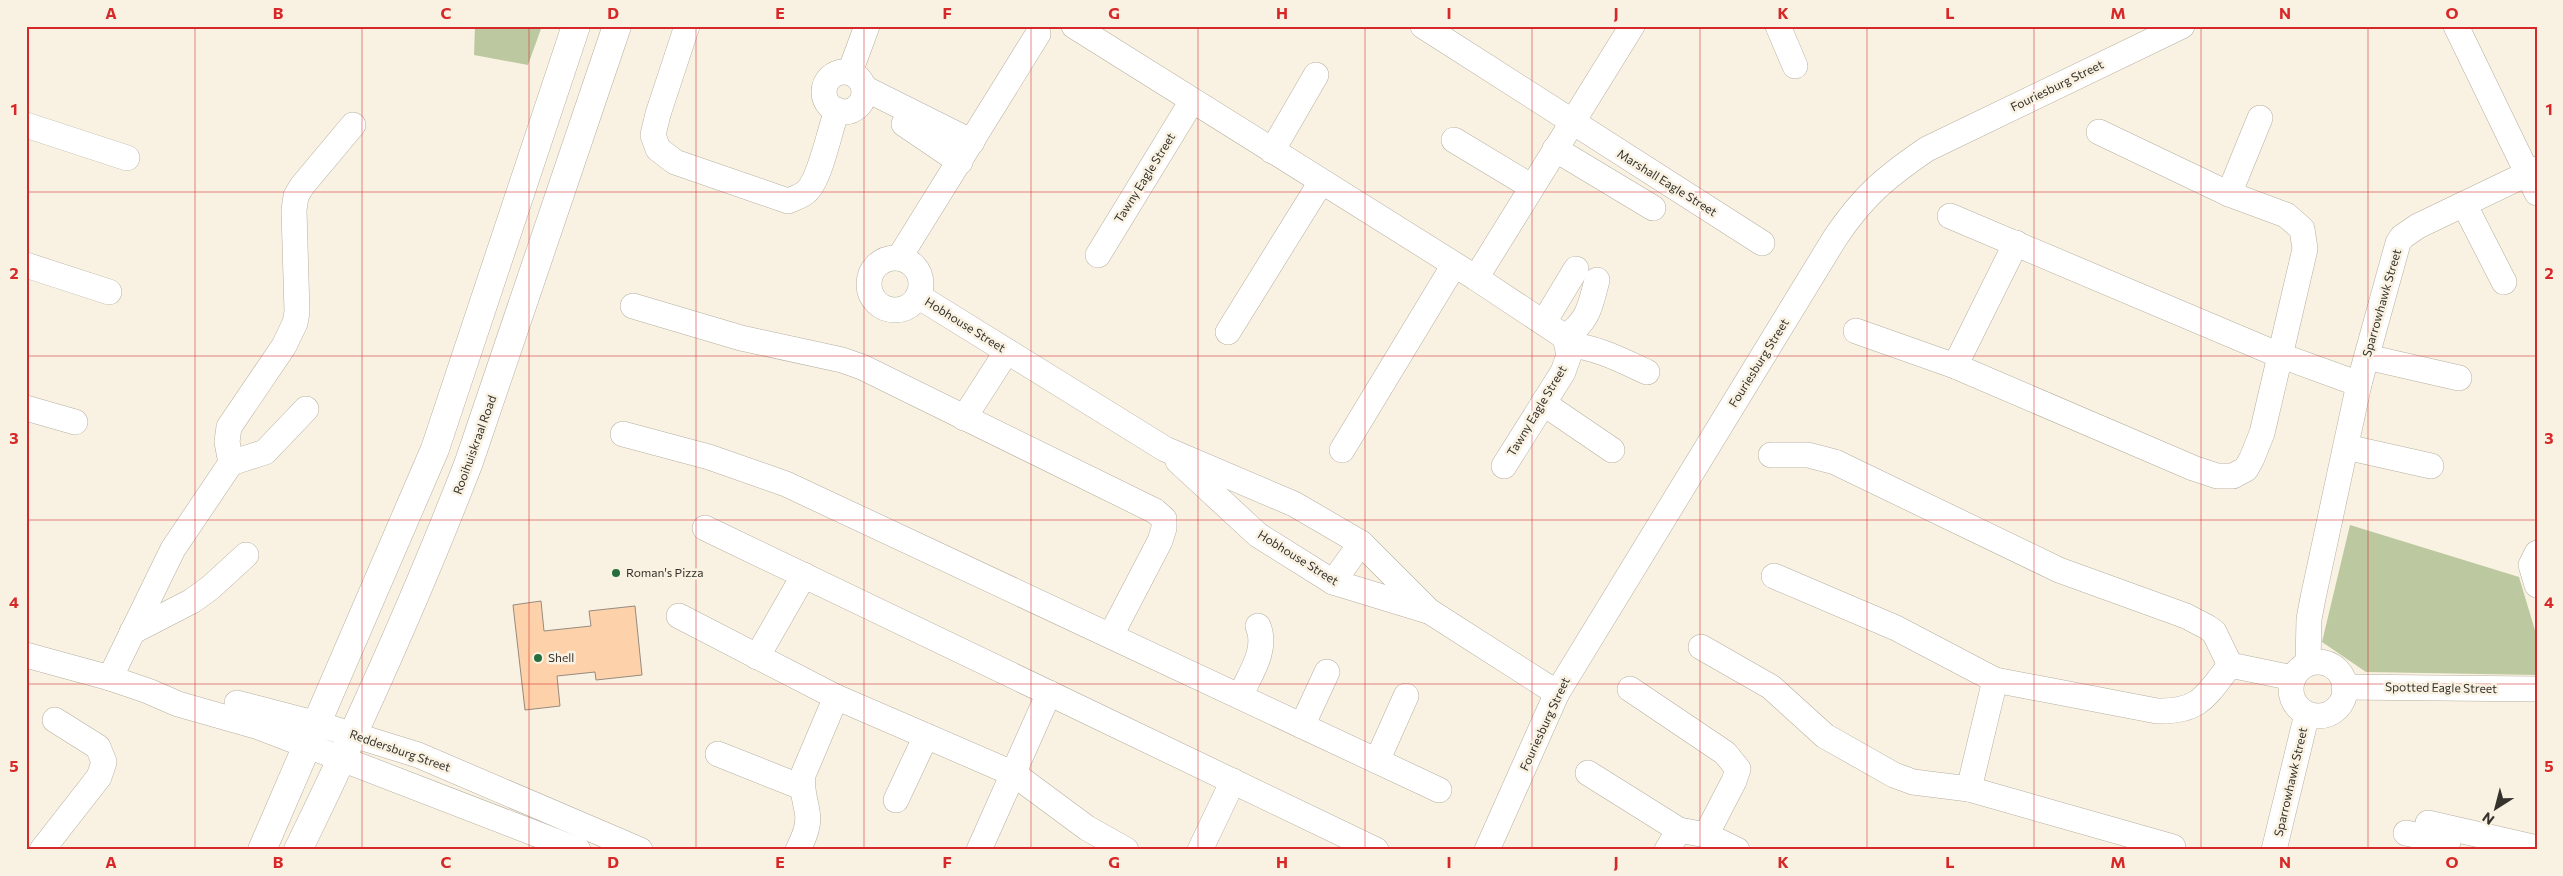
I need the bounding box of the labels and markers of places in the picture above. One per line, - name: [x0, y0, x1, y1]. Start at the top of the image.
- place label: Roman's Pizza: [626, 565, 703, 579]
- marker: Roman's Pizza: [610, 567, 622, 579]
- place label: Shell: [548, 650, 574, 664]
- marker: Shell: [532, 652, 544, 664]

